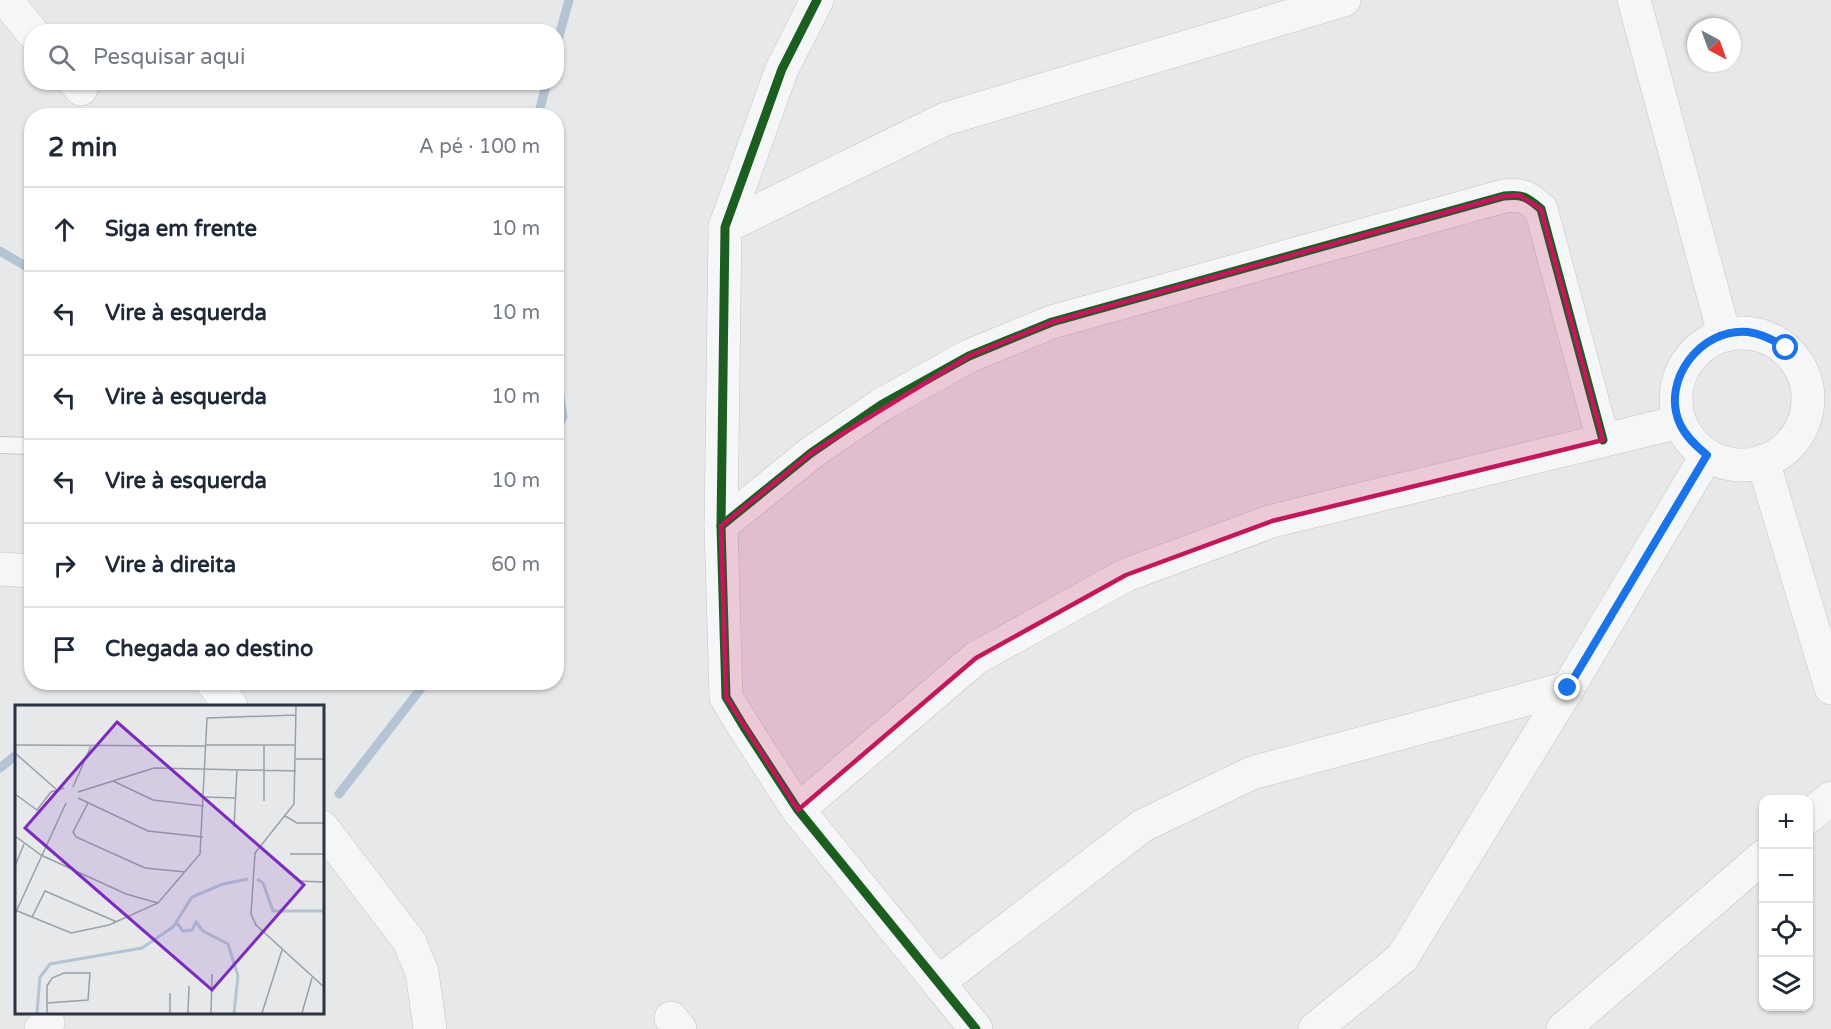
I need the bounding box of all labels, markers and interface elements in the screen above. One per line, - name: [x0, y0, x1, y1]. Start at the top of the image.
- north arrow: [1687, 18, 1741, 72]
- search box: [24, 24, 564, 90]
- icon: search: [45, 41, 78, 74]
- text: Pesquisar aqui: [93, 44, 245, 70]
- text: 2 min: [48, 132, 117, 163]
- text: A pé · 100 m: [419, 135, 540, 159]
- icon: ahead: [48, 213, 81, 246]
- text: Siga em frente: [105, 216, 257, 242]
- text: 10 m: [491, 217, 540, 241]
- icon: left: [48, 297, 81, 330]
- text: Vire à esquerda: [105, 300, 267, 326]
- text: 10 m: [491, 301, 540, 325]
- route start: [1772, 334, 1798, 360]
- icon: left: [48, 381, 81, 414]
- text: Vire à esquerda: [105, 384, 267, 410]
- text: 10 m: [491, 385, 540, 409]
- icon: left: [48, 465, 81, 498]
- text: Vire à esquerda: [105, 468, 267, 494]
- text: 10 m: [491, 469, 540, 493]
- icon: right: [48, 549, 81, 582]
- text: Vire à direita: [105, 552, 236, 578]
- text: 60 m: [491, 553, 540, 577]
- icon: arrive: [48, 633, 81, 666]
- text: Chegada ao destino: [105, 636, 313, 662]
- route end: [1554, 674, 1580, 700]
- inset map: [15, 705, 324, 1014]
- map controls: [1759, 795, 1813, 1011]
- button: +: [1759, 795, 1813, 849]
- button: −: [1759, 849, 1813, 903]
- button: locate: [1759, 903, 1813, 957]
- button: layers: [1759, 957, 1813, 1011]

